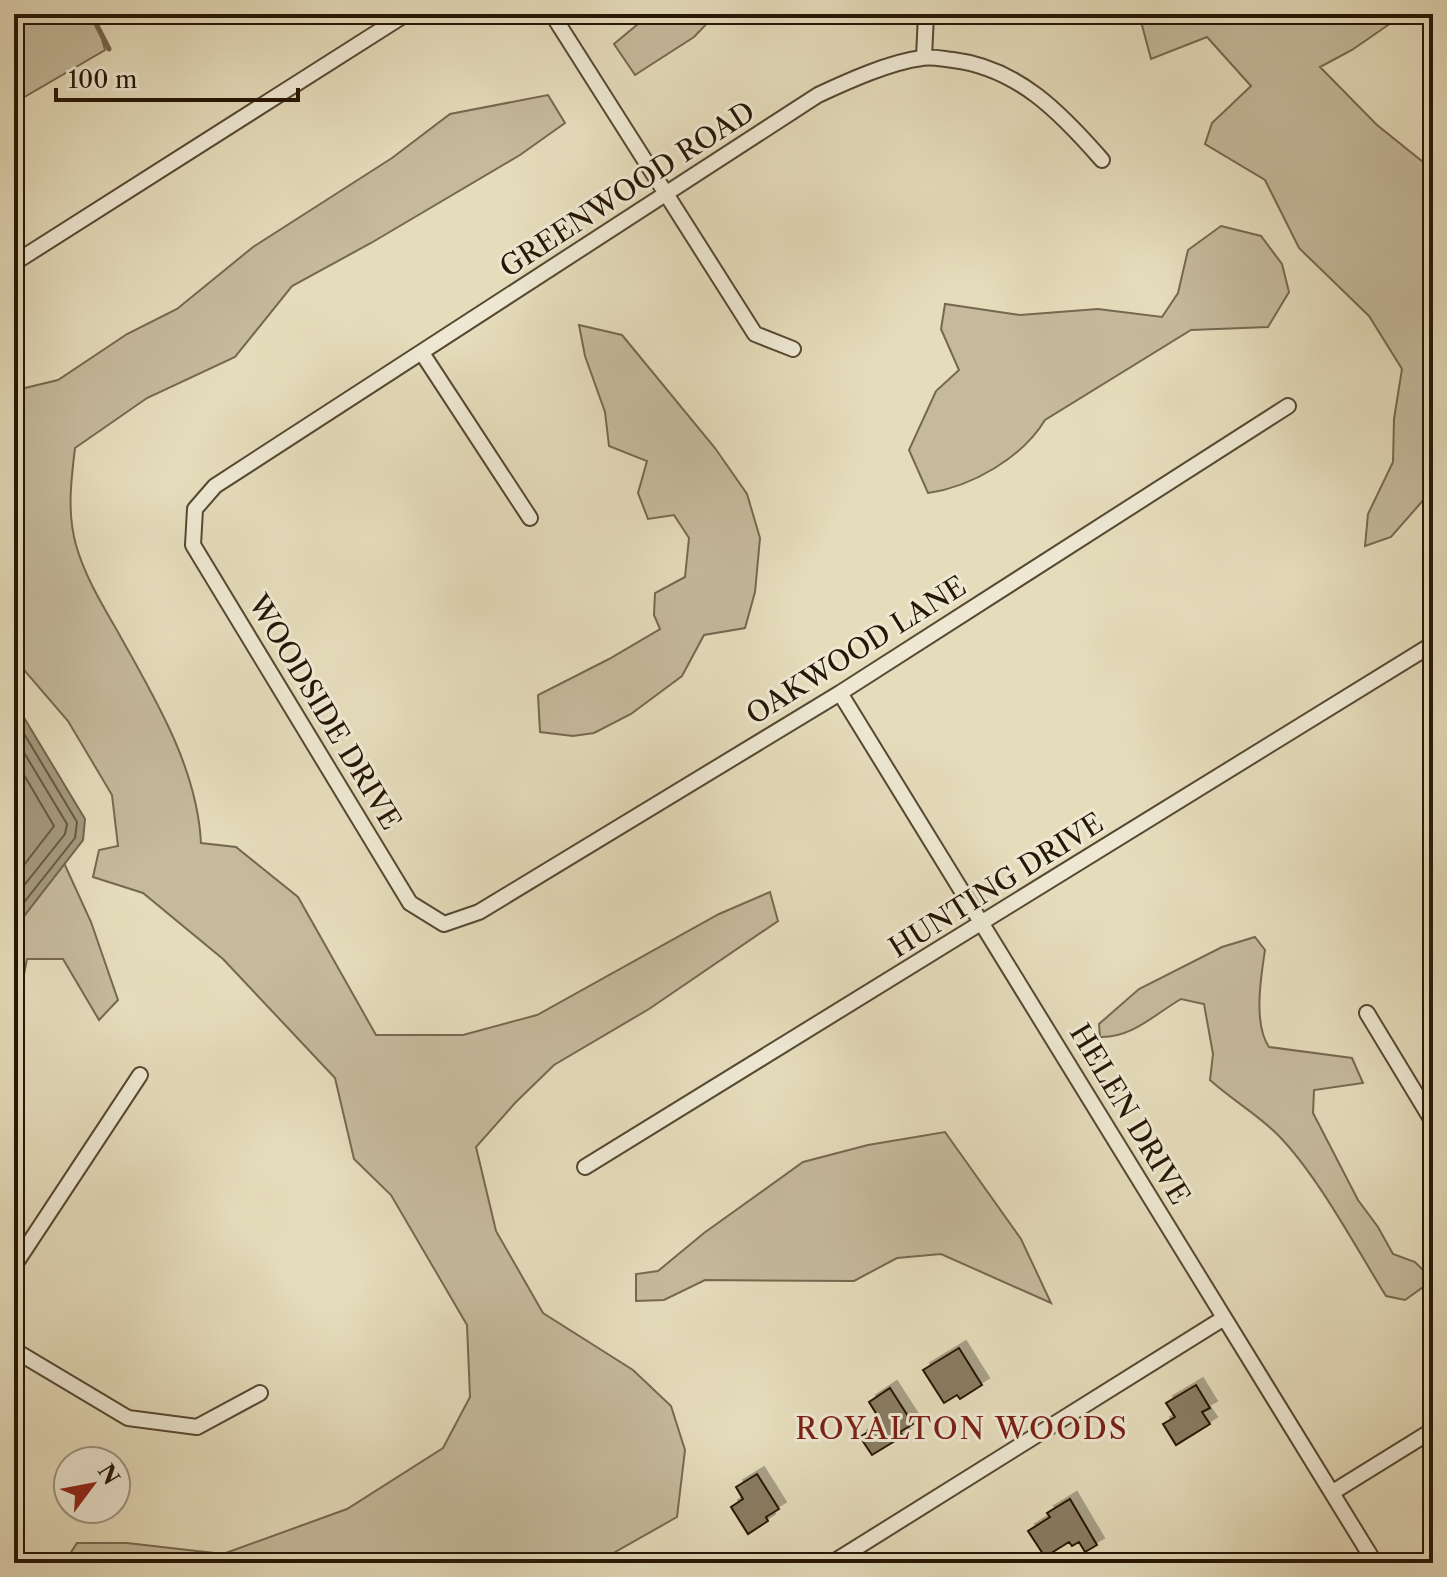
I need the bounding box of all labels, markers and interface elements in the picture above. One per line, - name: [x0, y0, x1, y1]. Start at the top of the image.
- scale bar: [56, 52, 298, 102]
- text: 100 m: [68, 65, 137, 94]
- street label: GREENWOOD ROAD: [493, 94, 761, 284]
- street label: OAKWOOD LANE: [740, 569, 972, 731]
- street label: WOODSIDE DRIVE: [241, 587, 409, 836]
- street label: HUNTING DRIVE: [883, 805, 1109, 965]
- street label: HELEN DRIVE: [1063, 1018, 1197, 1210]
- district label: ROYALTON WOODS: [795, 1410, 1129, 1447]
- north arrow: [52, 1445, 132, 1525]
- text: N: [92, 1459, 125, 1490]

